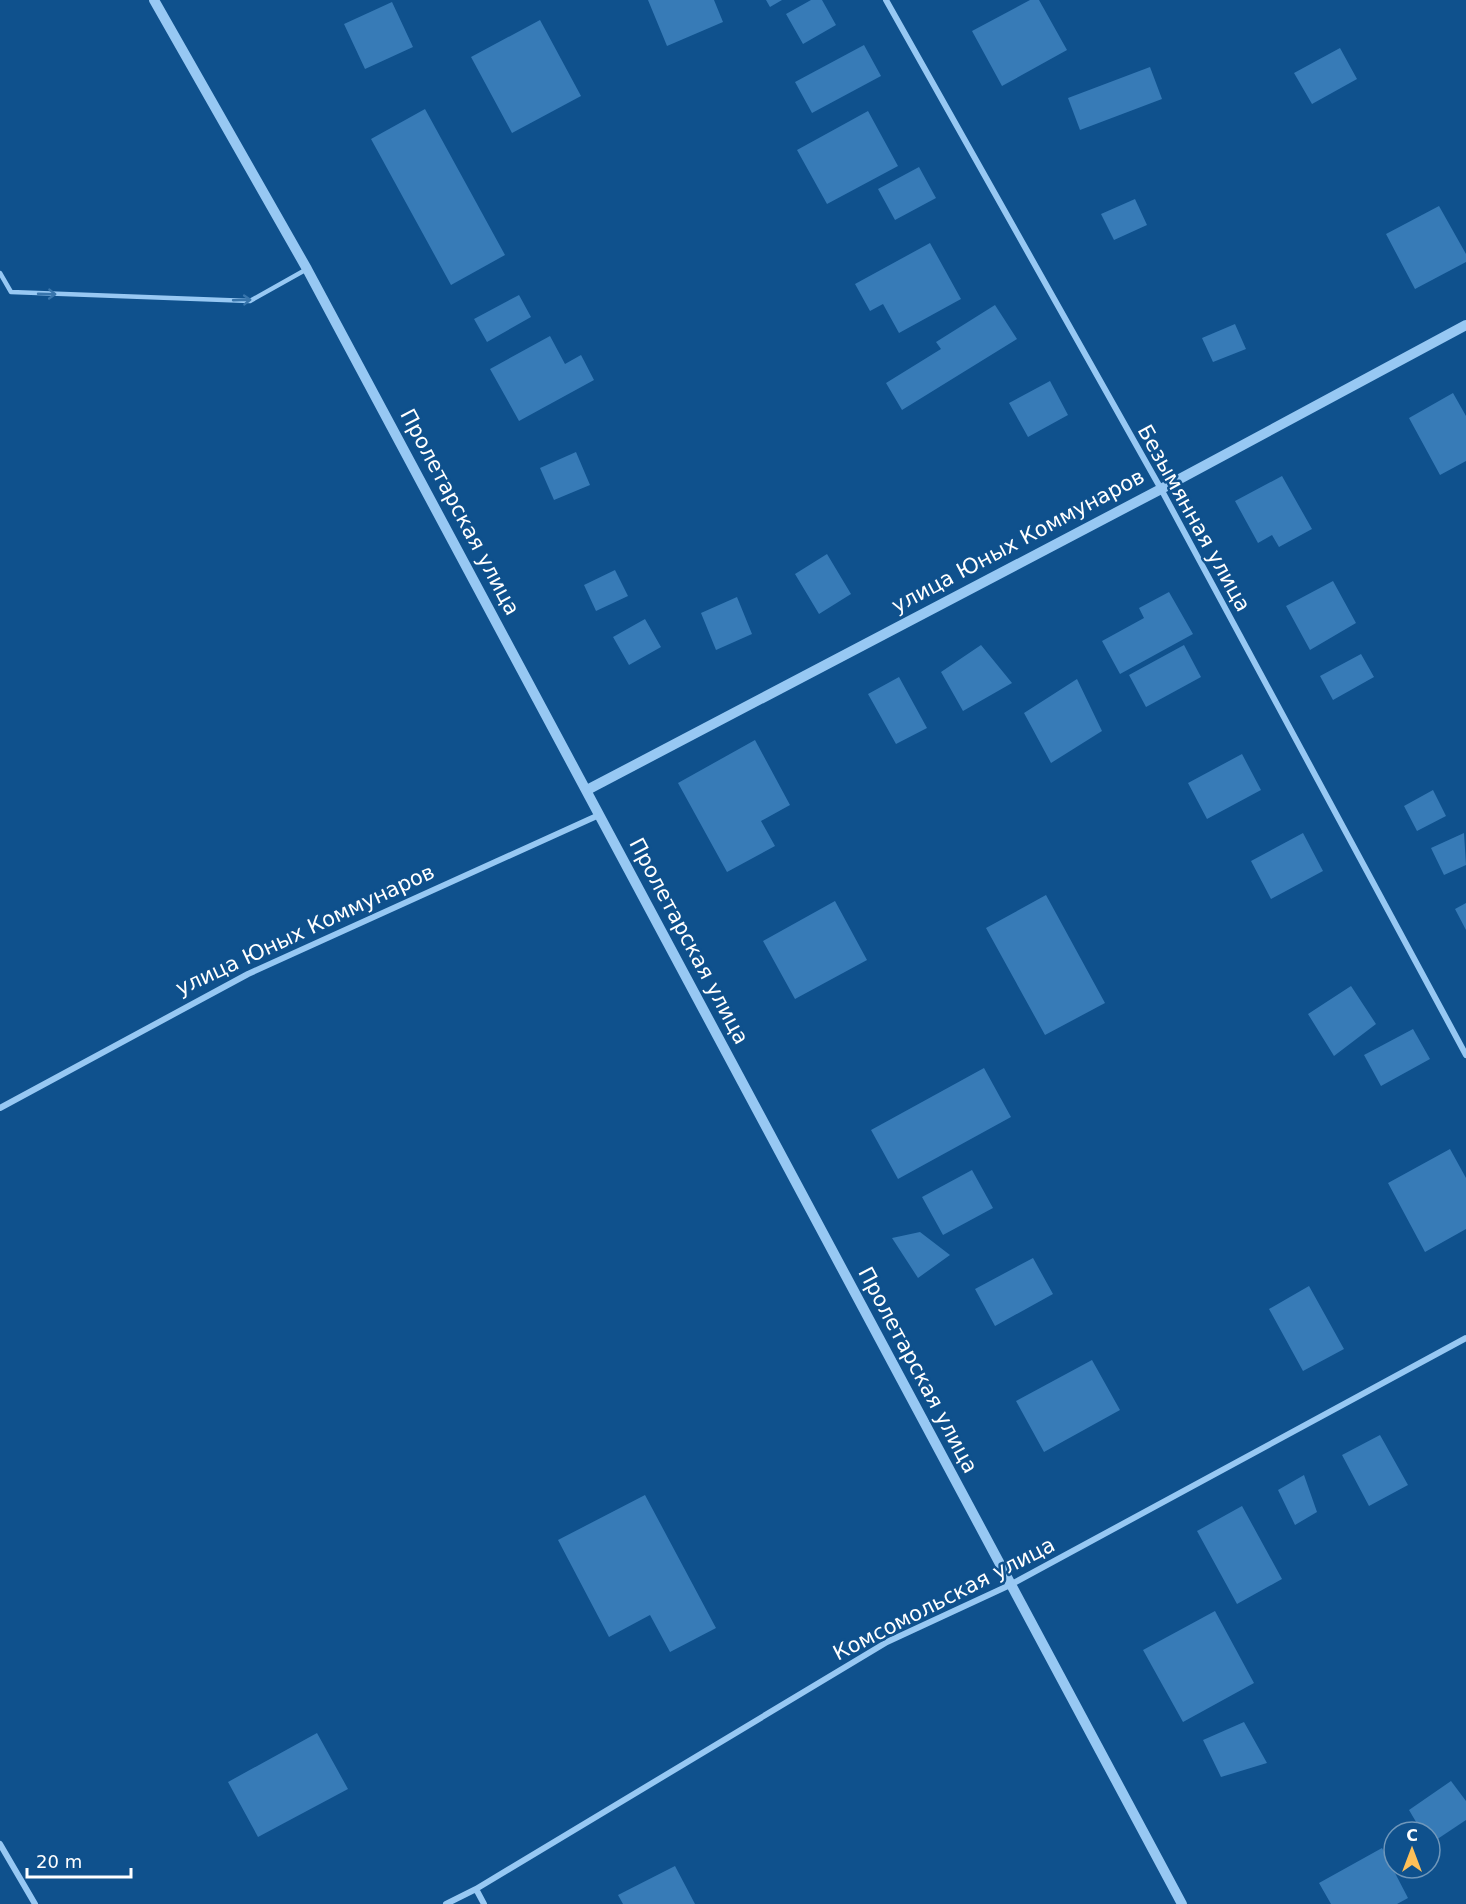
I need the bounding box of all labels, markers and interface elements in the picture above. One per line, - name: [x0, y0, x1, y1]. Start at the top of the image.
- one-way arrow: [37, 288, 57, 299]
- one-way arrow: [232, 294, 251, 306]
- street label: Пролетарская улица: [395, 405, 525, 619]
- street label: Безымянная улица: [1133, 420, 1255, 616]
- street label: улица Юных Коммунаров: [888, 464, 1148, 618]
- street label: Пролетарская улица: [624, 834, 754, 1048]
- street label: улица Юных Коммунаров: [172, 859, 438, 1001]
- street label: Пролетарская улица: [853, 1263, 983, 1477]
- street label: Комсомольская улица: [829, 1533, 1059, 1665]
- north arrow: [1382, 1820, 1442, 1880]
- text: С: [1406, 1826, 1418, 1845]
- scale bar: [27, 1841, 130, 1879]
- text: 20 m: [36, 1851, 82, 1872]

